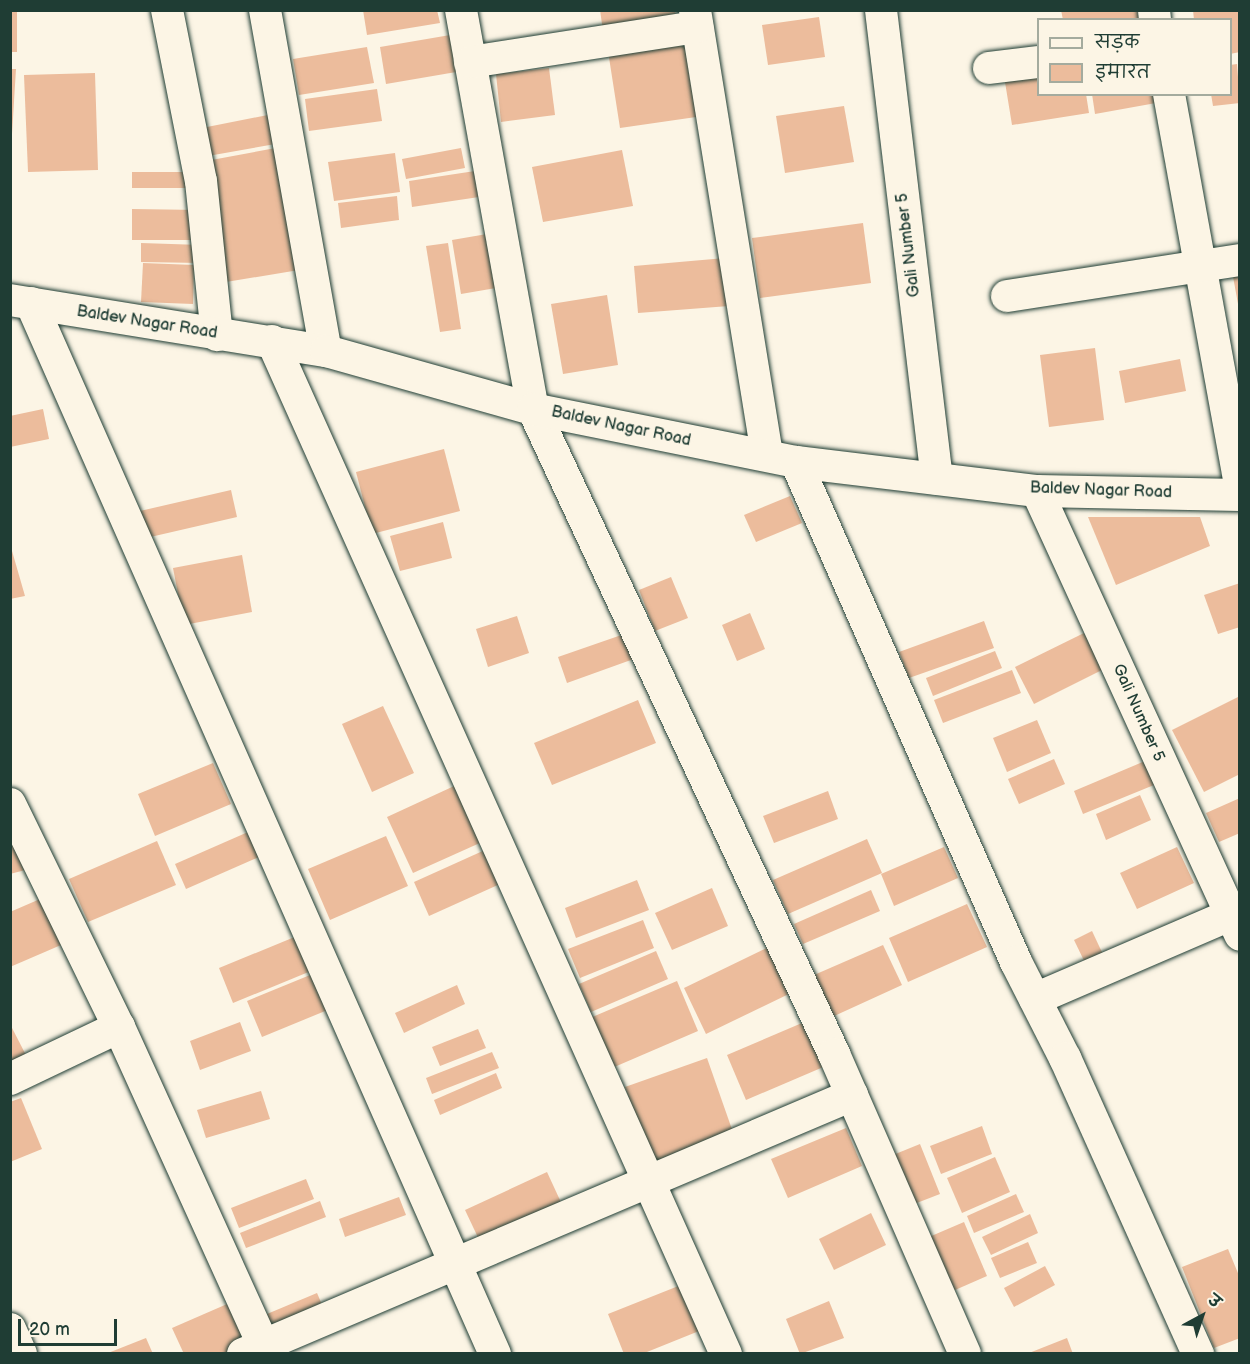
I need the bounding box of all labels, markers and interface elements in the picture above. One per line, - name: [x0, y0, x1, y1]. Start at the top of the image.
- legend: [1037, 18, 1232, 96]
- text: सड़क: [1095, 32, 1139, 53]
- text: इमारत: [1095, 62, 1150, 83]
- street label: Gali Number 5: [893, 192, 925, 298]
- street label: Baldev Nagar Road: [75, 302, 219, 344]
- street label: Baldev Nagar Road: [549, 403, 693, 451]
- street label: Baldev Nagar Road: [1030, 479, 1172, 503]
- street label: Gali Number 5: [1108, 661, 1168, 765]
- north arrow: [1172, 1286, 1232, 1346]
- text: उ: [1204, 1291, 1224, 1313]
- scale bar: [21, 1307, 120, 1345]
- text: 20 m: [29, 1319, 70, 1340]

